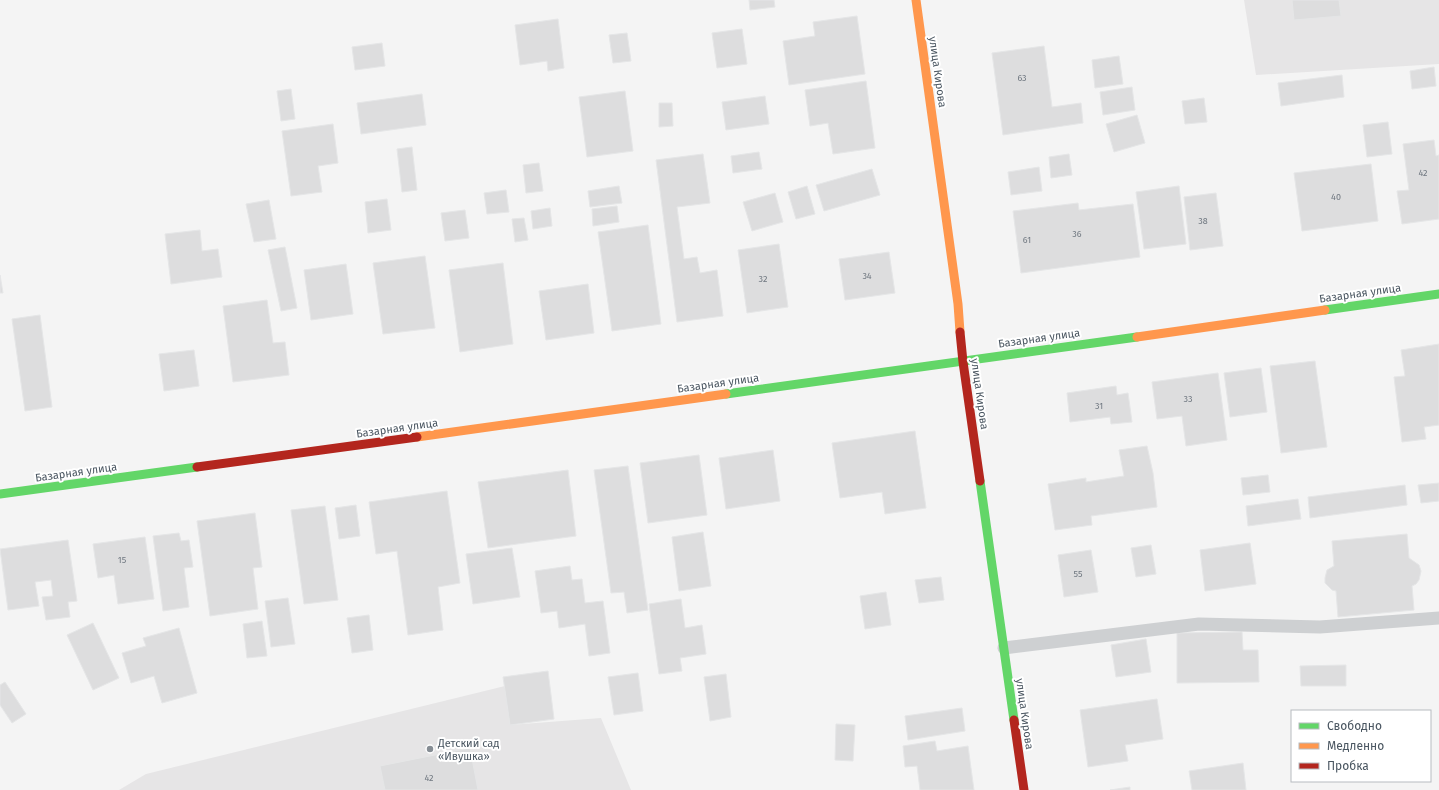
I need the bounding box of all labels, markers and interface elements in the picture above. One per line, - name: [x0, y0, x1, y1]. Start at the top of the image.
- street label: улица Кирова: [926, 36, 949, 108]
- house number: 63: [1017, 73, 1027, 83]
- house number: 42: [1418, 168, 1428, 178]
- house number: 40: [1331, 192, 1341, 202]
- house number: 38: [1198, 216, 1208, 226]
- house number: 36: [1072, 229, 1082, 239]
- house number: 61: [1023, 235, 1031, 245]
- house number: 34: [862, 271, 872, 281]
- house number: 32: [759, 274, 767, 284]
- street label: Базарная улица: [1318, 281, 1402, 306]
- street label: Базарная улица: [997, 326, 1081, 351]
- street label: улица Кирова: [968, 358, 991, 430]
- street label: Базарная улица: [676, 371, 760, 396]
- house number: 33: [1184, 394, 1192, 404]
- house number: 31: [1095, 401, 1103, 411]
- street label: Базарная улица: [355, 416, 439, 441]
- street label: Базарная улица: [34, 460, 118, 485]
- house number: 15: [118, 555, 127, 565]
- house number: 55: [1074, 569, 1083, 579]
- street label: улица Кирова: [1013, 678, 1036, 750]
- legend: [1291, 710, 1431, 782]
- text: Свободно: [1327, 719, 1382, 733]
- place label: Детский сад «Ивушка»: [437, 737, 499, 763]
- text: Медленно: [1327, 739, 1384, 753]
- marker: Детский сад «Ивушка»: [425, 744, 435, 754]
- text: Пробка: [1327, 759, 1369, 773]
- house number: 42: [424, 773, 434, 783]

